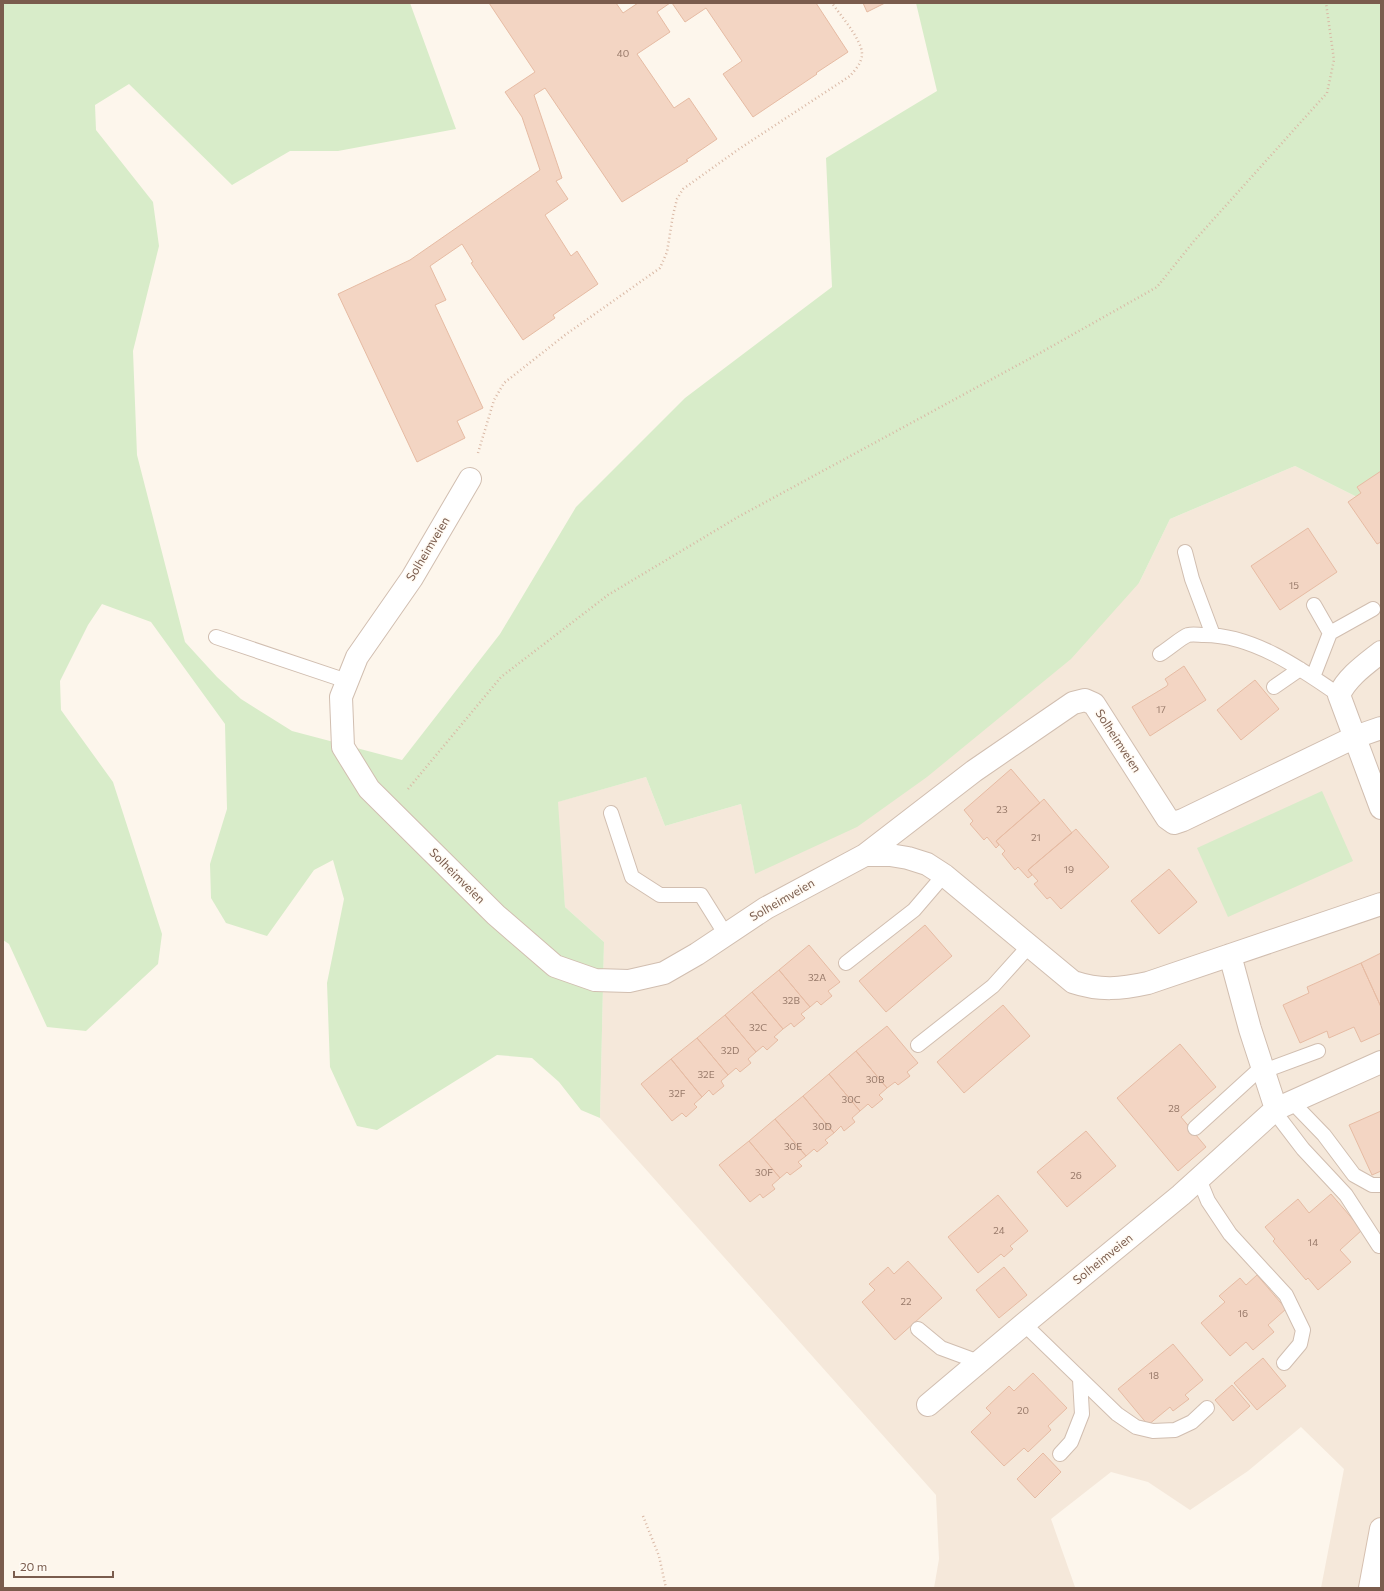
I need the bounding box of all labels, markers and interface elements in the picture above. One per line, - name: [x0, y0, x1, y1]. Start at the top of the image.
- house number: 40: [617, 47, 629, 59]
- street label: Solheimveien: [402, 514, 452, 583]
- house number: 15: [1289, 579, 1299, 591]
- house number: 17: [1156, 703, 1166, 715]
- street label: Solheimveien: [1093, 706, 1144, 775]
- house number: 23: [996, 803, 1008, 815]
- house number: 21: [1031, 831, 1041, 843]
- street label: Solheimveien: [427, 845, 488, 906]
- house number: 19: [1064, 863, 1074, 875]
- street label: Solheimveien: [747, 875, 816, 923]
- house number: 32A: [808, 971, 826, 983]
- house number: 32B: [782, 994, 800, 1006]
- house number: 32C: [749, 1021, 767, 1033]
- house number: 32D: [721, 1044, 739, 1056]
- house number: 32E: [697, 1068, 715, 1080]
- house number: 30B: [866, 1073, 885, 1085]
- house number: 32F: [669, 1087, 686, 1099]
- house number: 30C: [841, 1093, 861, 1105]
- house number: 28: [1168, 1102, 1180, 1114]
- house number: 30D: [812, 1120, 832, 1132]
- house number: 30E: [784, 1140, 802, 1152]
- house number: 30F: [755, 1166, 773, 1178]
- house number: 26: [1070, 1169, 1082, 1181]
- house number: 24: [993, 1224, 1005, 1236]
- street label: Solheimveien: [1070, 1230, 1135, 1286]
- house number: 14: [1308, 1236, 1318, 1248]
- house number: 22: [900, 1295, 912, 1307]
- house number: 16: [1238, 1307, 1248, 1319]
- house number: 18: [1149, 1369, 1159, 1381]
- house number: 20: [1017, 1404, 1029, 1416]
- scale bar: [14, 1553, 113, 1579]
- text: 20 m: [20, 1559, 47, 1573]

